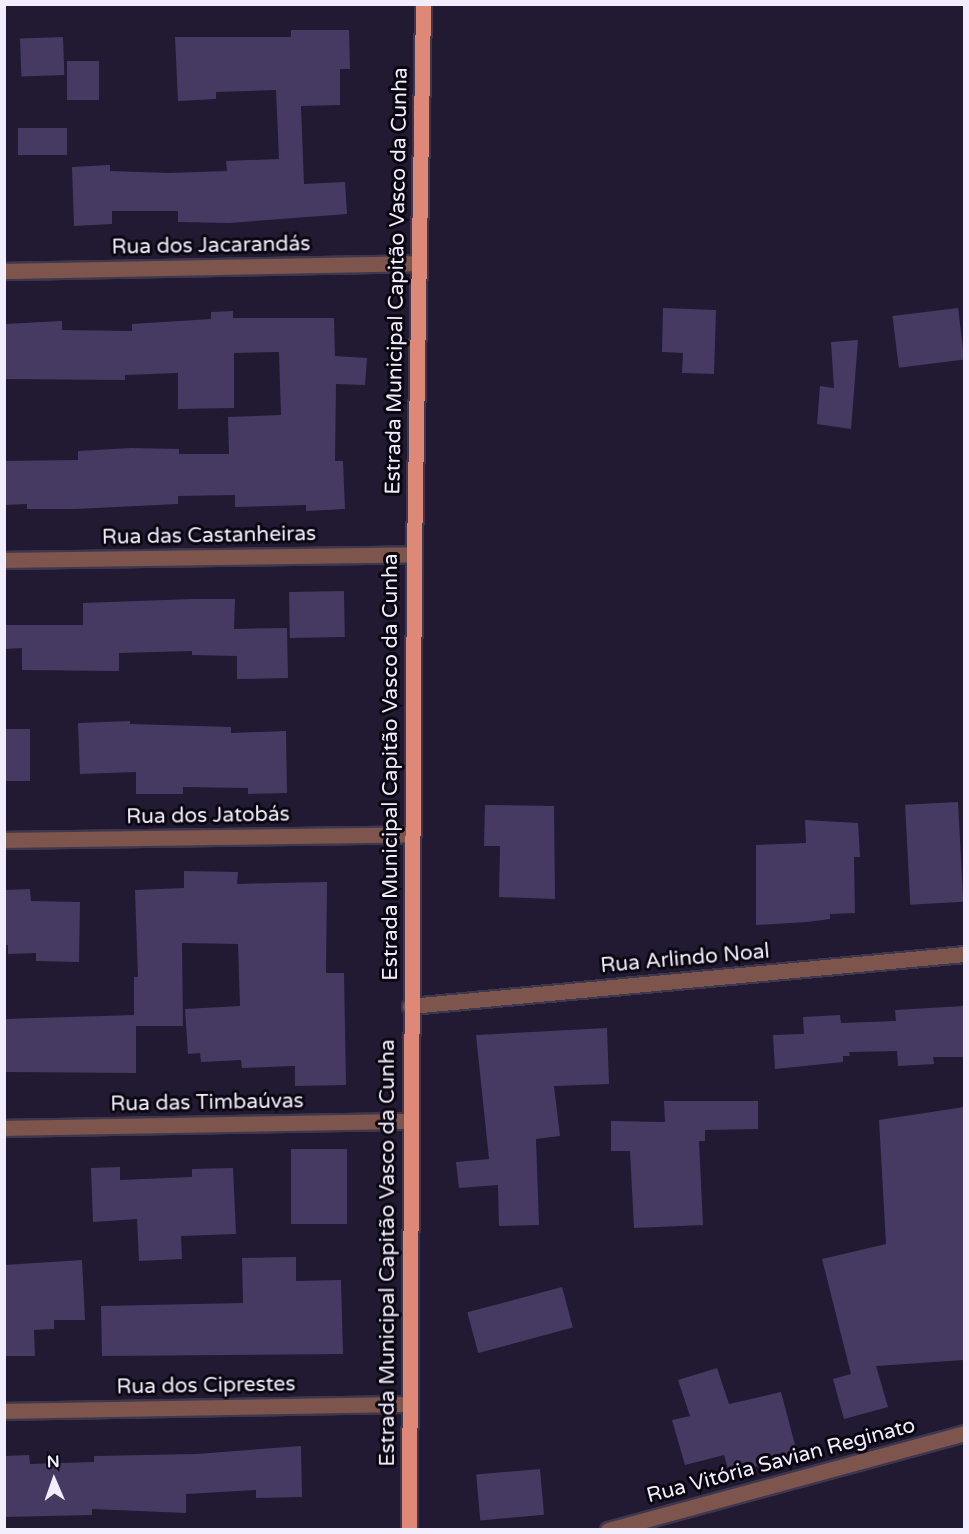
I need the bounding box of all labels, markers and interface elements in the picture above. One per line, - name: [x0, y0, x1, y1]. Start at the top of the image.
- street label: Estrada Municipal Capitão Vasco da Cunha: [381, 67, 413, 495]
- street label: Rua dos Jacarandás: [111, 232, 311, 260]
- street label: Rua das Castanheiras: [102, 522, 316, 550]
- street label: Estrada Municipal Capitão Vasco da Cunha: [378, 553, 404, 981]
- street label: Rua dos Jatobás: [126, 802, 290, 830]
- street label: Rua Arlindo Noal: [599, 939, 771, 979]
- street label: Estrada Municipal Capitão Vasco da Cunha: [375, 1039, 401, 1467]
- street label: Rua das Timbaúvas: [110, 1089, 304, 1117]
- street label: Rua dos Ciprestes: [116, 1372, 296, 1400]
- street label: Rua Vitória Savian Reginato: [644, 1413, 918, 1509]
- north arrow: [24, 1450, 84, 1510]
- text: N: [47, 1452, 60, 1472]

